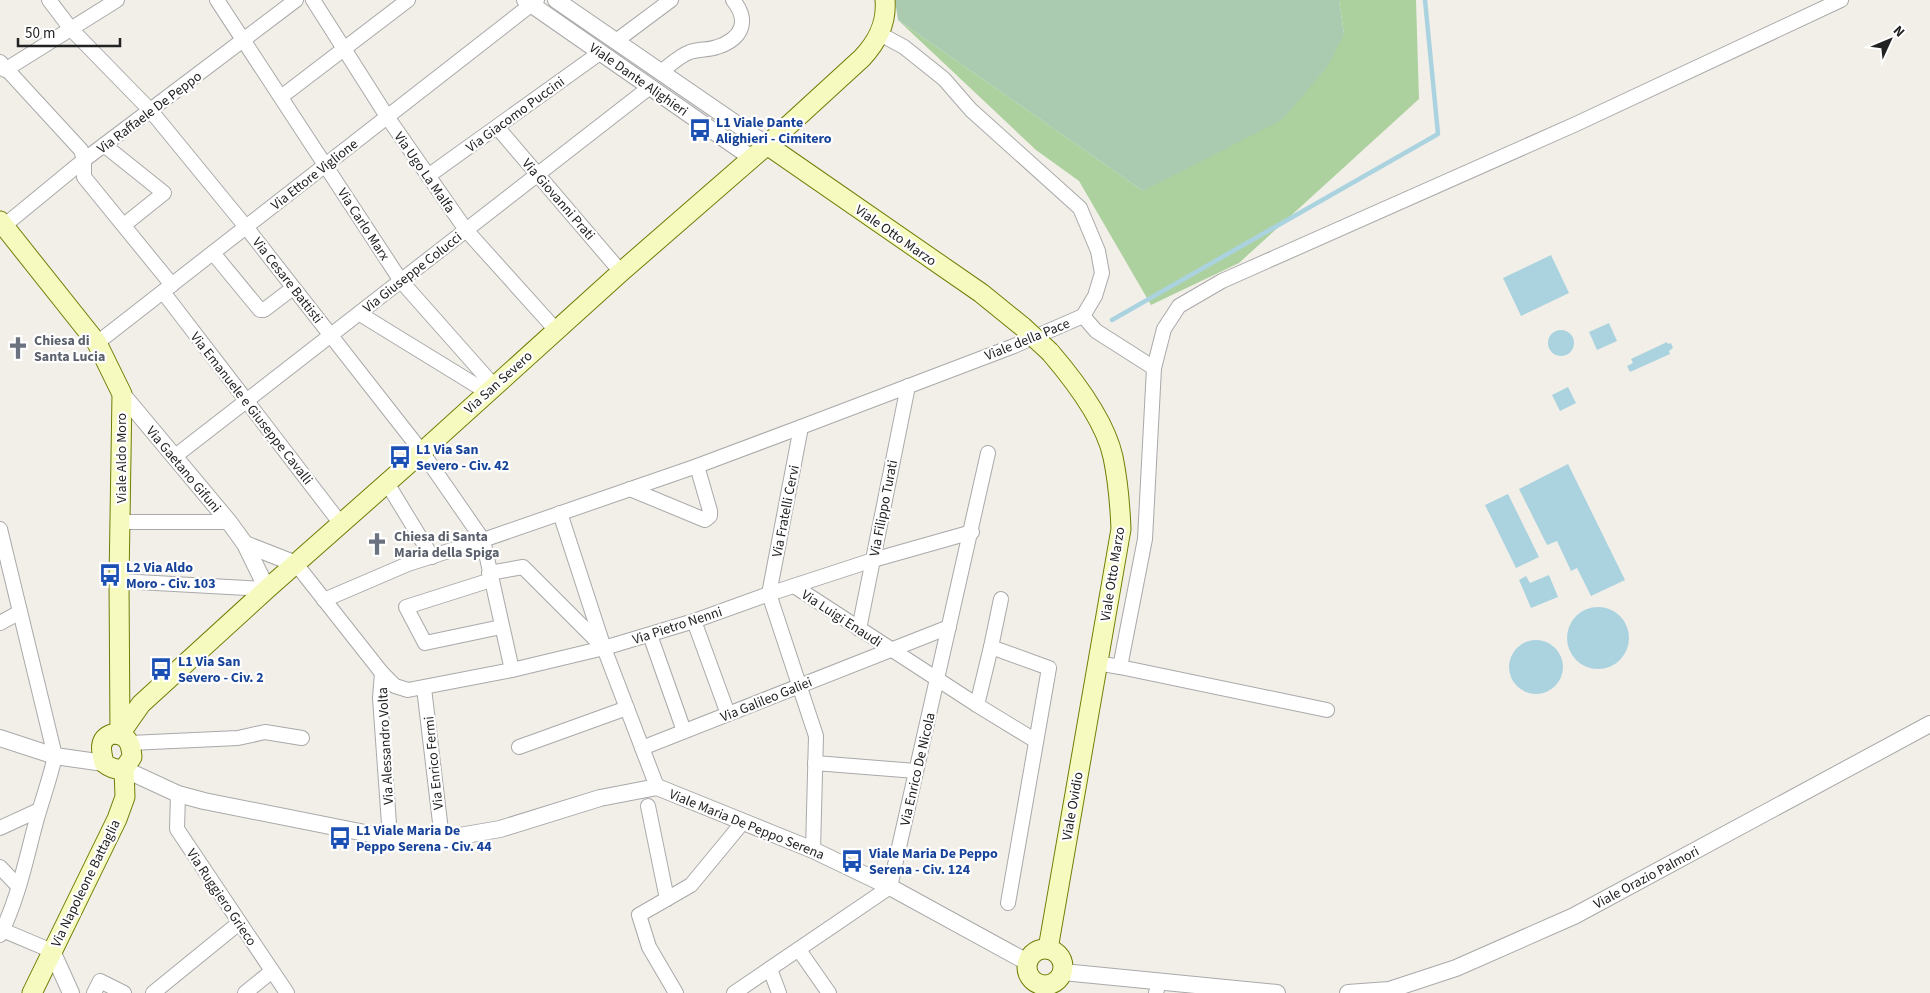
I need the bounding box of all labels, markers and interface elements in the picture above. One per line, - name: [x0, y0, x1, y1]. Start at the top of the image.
- scale bar: [18, 15, 120, 47]
- north arrow: [1865, 15, 1915, 65]
- text: N: [1888, 21, 1909, 42]
- text: 50 m: [25, 23, 55, 44]
- street label: Viale Dante Alighieri: [585, 38, 692, 121]
- street label: Via Raffaele De Peppo: [93, 67, 206, 159]
- street label: Via Giacomo Puccini: [462, 72, 569, 158]
- place label: L1 Viale Dante Alighieri - Cimitero: [715, 113, 832, 149]
- bus stop icon: L1 Viale Dante Alighieri - Cimitero: [687, 117, 713, 143]
- street label: Via Ugo La Malfa: [389, 128, 460, 217]
- street label: Via Ettore Viglione: [267, 134, 362, 215]
- street label: Via Giovanni Prati: [517, 154, 599, 245]
- street label: Via Carlo Marx: [332, 184, 394, 265]
- street label: Viale Otto Marzo: [851, 200, 940, 271]
- street label: Via Giuseppe Colucci: [359, 228, 466, 318]
- street label: Via Cesare Battisti: [247, 233, 327, 328]
- street label: Viale della Pace: [982, 314, 1073, 366]
- street label: Via Emanuele e Giuseppe Cavalli: [185, 328, 317, 489]
- place label: Chiesa di Santa Lucia: [34, 331, 105, 367]
- church icon: Chiesa di Santa Lucia: [5, 335, 31, 361]
- street label: Via San Severo: [460, 347, 537, 419]
- street label: Viale Aldo Moro: [112, 413, 132, 503]
- street label: Via Gaetano Gifuni: [141, 422, 225, 517]
- place label: L1 Via San Severo - Civ. 42: [416, 440, 509, 476]
- bus stop icon: L1 Via San Severo - Civ. 42: [387, 444, 413, 470]
- street label: Via Filippo Turati: [865, 458, 903, 558]
- street label: Via Fratelli Cervi: [767, 463, 805, 559]
- street label: Viale Otto Marzo: [1096, 526, 1130, 623]
- place label: Chiesa di Santa Maria della Spiga: [394, 527, 499, 563]
- church icon: Chiesa di Santa Maria della Spiga: [364, 531, 390, 557]
- place label: L2 Via Aldo Moro - Civ. 103: [126, 558, 216, 594]
- bus stop icon: L2 Via Aldo Moro - Civ. 103: [97, 562, 123, 588]
- street label: Via Luigi Enaudi: [797, 585, 886, 652]
- street label: Via Pietro Nenni: [630, 602, 725, 650]
- place label: L1 Via San Severo - Civ. 2: [178, 652, 264, 688]
- bus stop icon: L1 Via San Severo - Civ. 2: [148, 656, 174, 682]
- street label: Via Galileo Galiei: [718, 672, 815, 727]
- street label: Via Alessandro Volta: [373, 687, 399, 805]
- street label: Via Enrico De Nicola: [895, 711, 941, 828]
- street label: Via Enrico Fermi: [419, 715, 449, 811]
- street label: Viale Ovidio: [1057, 770, 1089, 842]
- street label: Viale Maria De Peppo Serena: [666, 785, 827, 865]
- street label: Via Napoleone Battaglia: [46, 816, 125, 951]
- place label: L1 Viale Maria De Peppo Serena - Civ. 44: [356, 821, 492, 857]
- bus stop icon: L1 Viale Maria De Peppo Serena - Civ. 44: [327, 825, 353, 851]
- street label: Viale Orazio Palmori: [1590, 842, 1703, 914]
- place label: Viale Maria De Peppo Serena - Civ. 124: [868, 844, 998, 880]
- street label: Via Ruggiero Grieco: [181, 845, 261, 950]
- bus stop icon: Viale Maria De Peppo Serena - Civ. 124: [839, 848, 865, 874]

